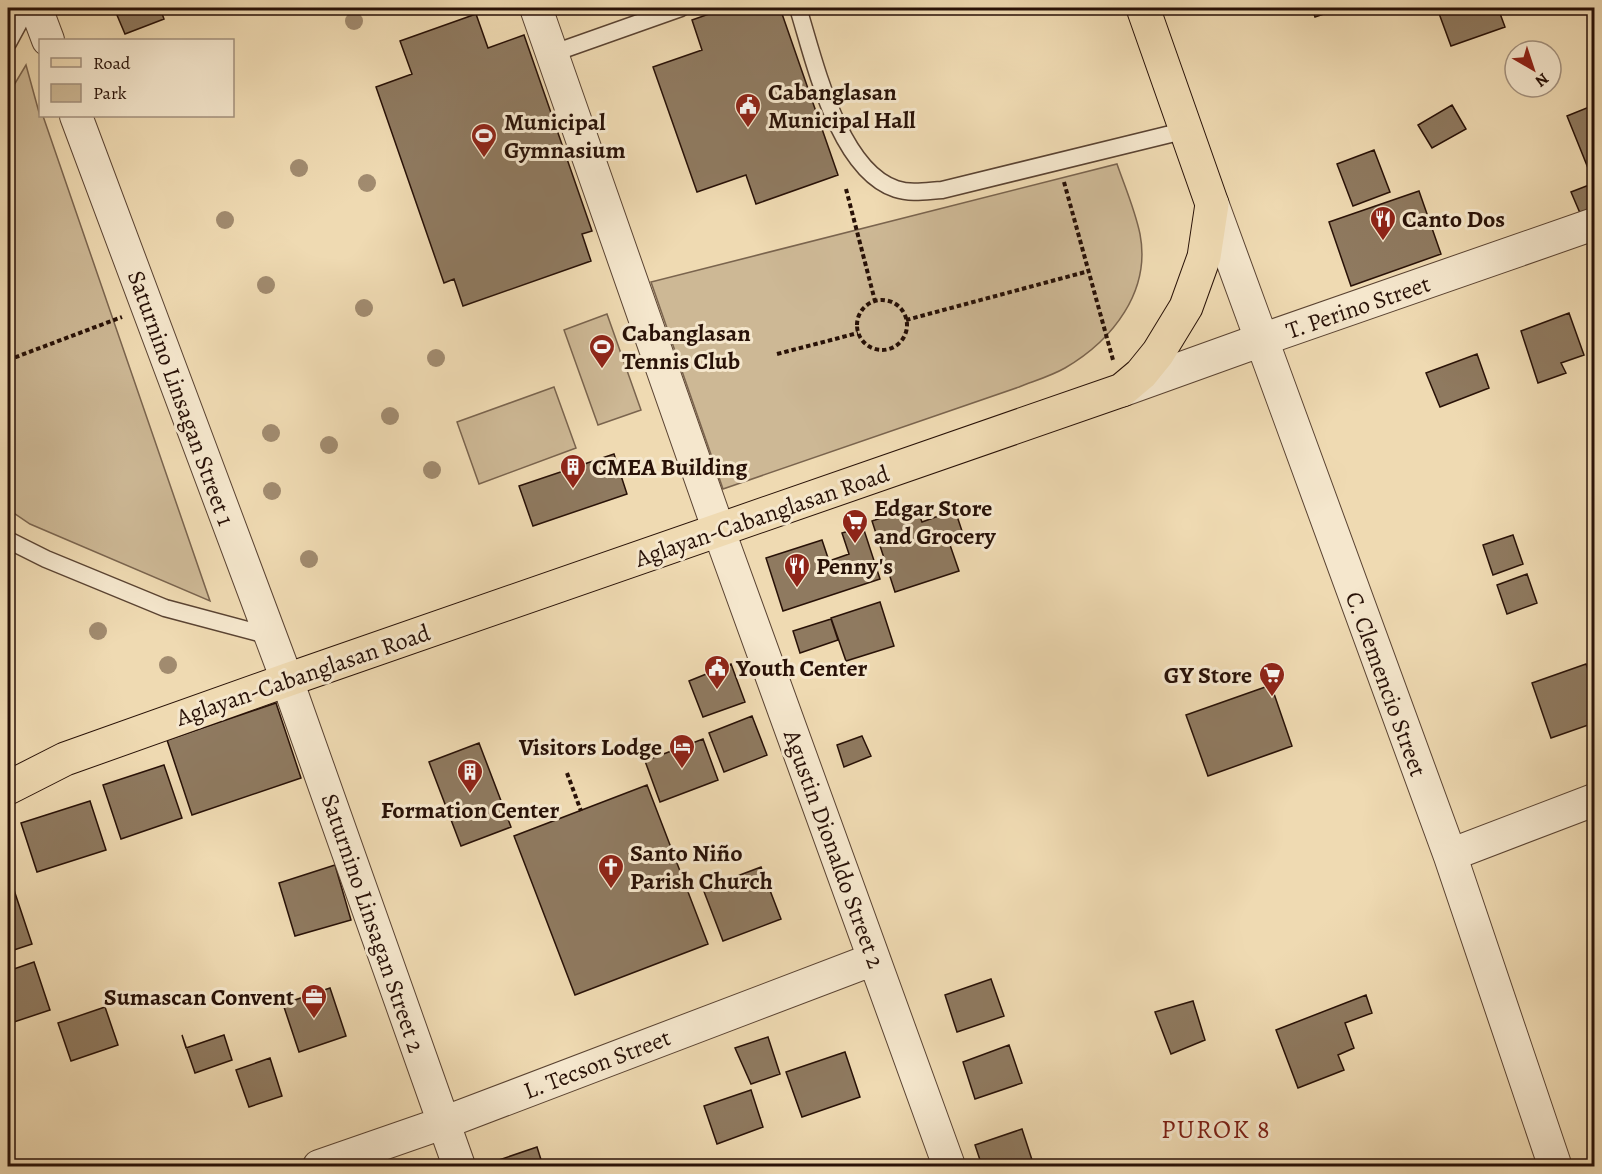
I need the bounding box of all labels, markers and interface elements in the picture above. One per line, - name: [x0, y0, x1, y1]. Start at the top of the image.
- legend: [39, 39, 234, 117]
- north arrow: [1503, 39, 1563, 99]
- text: Road: [93, 51, 131, 75]
- text: N: [1530, 68, 1553, 92]
- place label: Cabanglasan Municipal Hall: [768, 76, 916, 136]
- text: Park: [93, 81, 127, 105]
- public building icon: Cabanglasan Municipal Hall: [733, 91, 763, 129]
- place label: Municipal Gymnasium: [504, 106, 626, 166]
- sports icon: Municipal Gymnasium: [469, 121, 499, 159]
- place label: Canto Dos: [1402, 203, 1505, 235]
- restaurant icon: Canto Dos: [1368, 204, 1398, 242]
- street label: Saturnino Linsagan Street 1: [120, 266, 242, 530]
- street label: T. Perino Street: [1282, 267, 1434, 347]
- place label: Cabanglasan Tennis Club: [622, 317, 751, 377]
- sports icon: Cabanglasan Tennis Club: [587, 332, 617, 370]
- place label: CMEA Building: [592, 451, 748, 483]
- building icon: CMEA Building: [558, 452, 588, 490]
- street label: Aglayan-Cabanglasan Road: [630, 457, 893, 575]
- place label: Edgar Store and Grocery: [874, 492, 997, 552]
- supermarket icon: Edgar Store and Grocery: [840, 507, 870, 545]
- place label: Penny's: [816, 550, 893, 582]
- restaurant icon: Penny's: [782, 551, 812, 589]
- street label: C. Clemencio Street: [1338, 587, 1434, 781]
- street label: Aglayan-Cabanglasan Road: [171, 616, 434, 734]
- place label: Youth Center: [735, 652, 868, 684]
- public building icon: Youth Center: [702, 653, 732, 691]
- place label: GY Store: [1164, 659, 1252, 691]
- supermarket icon: GY Store: [1257, 660, 1287, 698]
- street label: Agustin Dionaldo Street 2: [776, 724, 892, 973]
- place label: Visitors Lodge: [518, 731, 662, 763]
- hotel icon: Visitors Lodge: [667, 732, 697, 770]
- building icon: Formation Center: [455, 757, 485, 795]
- street label: Saturnino Linsagan Street 2: [314, 789, 432, 1057]
- place label: Formation Center: [381, 794, 559, 826]
- place label: Santo Niño Parish Church: [630, 837, 773, 897]
- church icon: Santo Niño Parish Church: [596, 852, 626, 890]
- place label: Sumascan Convent: [104, 981, 294, 1013]
- office icon: Sumascan Convent: [299, 982, 329, 1020]
- street label: L. Tecson Street: [519, 1021, 675, 1107]
- district label: PUROK 8: [1161, 1112, 1271, 1147]

